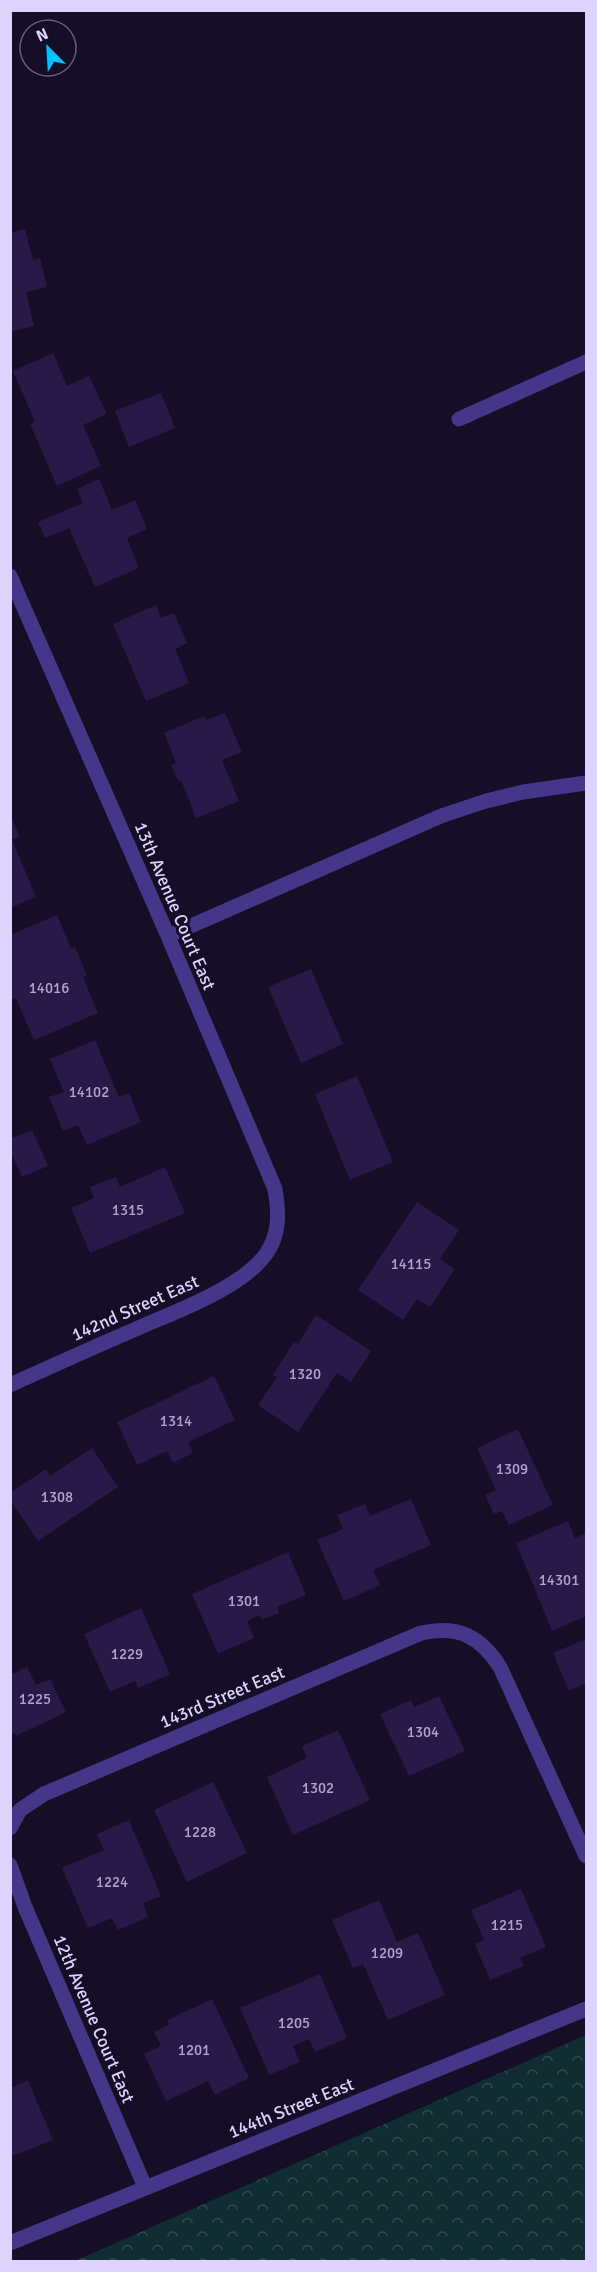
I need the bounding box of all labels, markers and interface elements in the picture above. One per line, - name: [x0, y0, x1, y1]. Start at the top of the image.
- north arrow: [18, 18, 78, 78]
- text: N: [33, 24, 51, 47]
- street label: 13th Avenue Court East: [130, 819, 220, 993]
- house number: 14016: [29, 979, 69, 997]
- house number: 14102: [69, 1083, 109, 1101]
- house number: 1315: [112, 1201, 144, 1219]
- house number: 14115: [391, 1255, 431, 1273]
- street label: 142nd Street East: [68, 1270, 202, 1346]
- house number: 1320: [289, 1365, 321, 1383]
- house number: 1314: [160, 1412, 192, 1430]
- house number: 1309: [496, 1460, 528, 1478]
- house number: 1308: [41, 1488, 73, 1506]
- house number: 14301: [539, 1571, 579, 1589]
- house number: 1301: [228, 1592, 260, 1610]
- house number: 1229: [111, 1645, 143, 1663]
- street label: 143rd Street East: [156, 1661, 288, 1733]
- house number: 1225: [19, 1690, 51, 1708]
- house number: 1304: [407, 1723, 439, 1741]
- house number: 1302: [302, 1779, 334, 1797]
- house number: 1228: [184, 1823, 216, 1841]
- house number: 1224: [96, 1873, 128, 1891]
- house number: 1215: [491, 1916, 523, 1934]
- street label: 12th Avenue Court East: [49, 1932, 139, 2106]
- house number: 1209: [371, 1944, 403, 1962]
- house number: 1205: [278, 2014, 310, 2032]
- house number: 1201: [178, 2041, 210, 2059]
- street label: 144th Street East: [225, 2073, 357, 2143]

